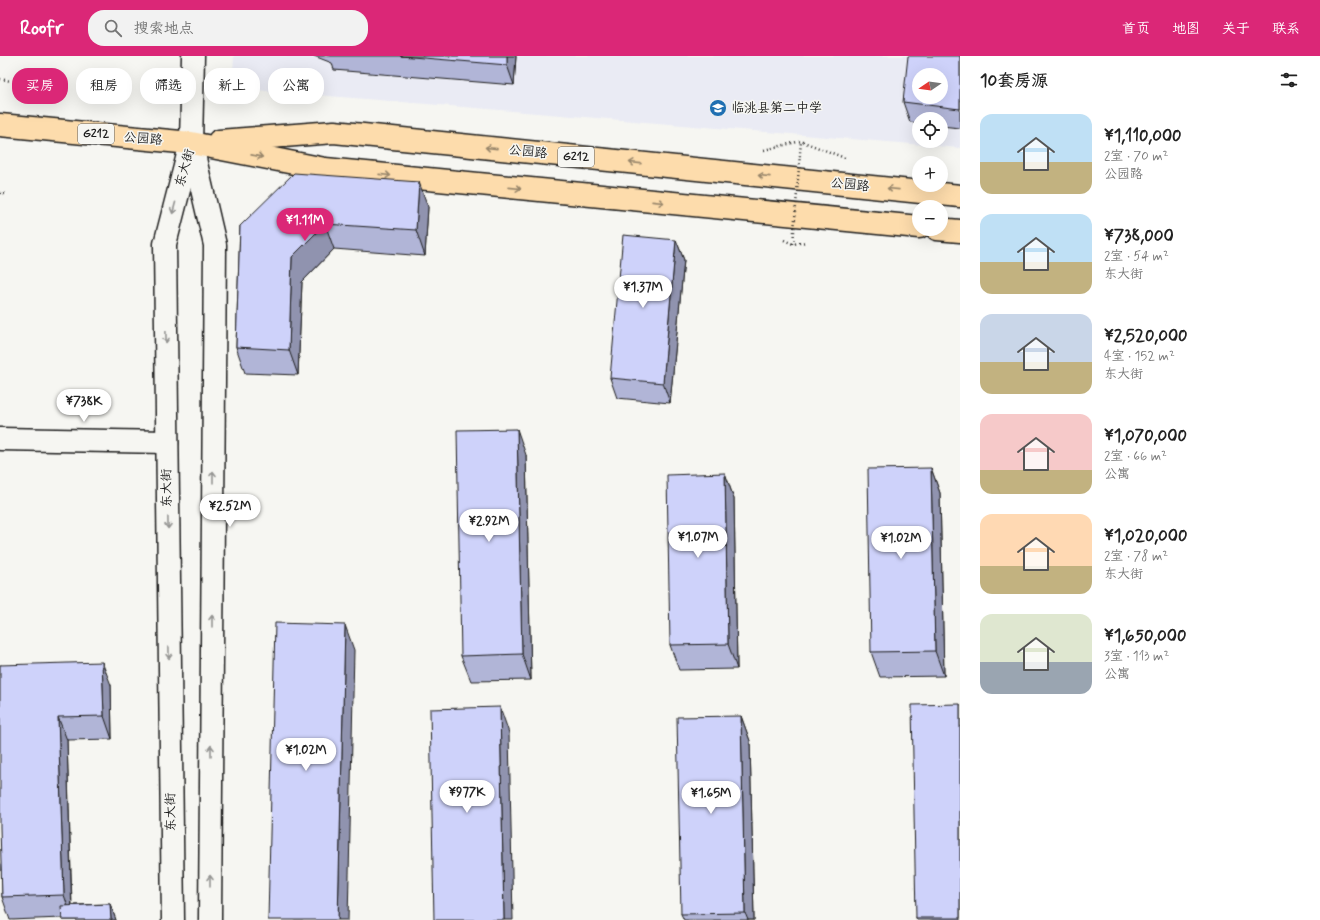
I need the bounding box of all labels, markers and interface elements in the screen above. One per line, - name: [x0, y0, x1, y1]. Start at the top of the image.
- search box: [88, 10, 368, 46]
- text: Roofr: [20, 16, 64, 41]
- icon: search: [102, 17, 124, 39]
- text: 搜索地点: [134, 19, 194, 39]
- text: 首页: [1122, 20, 1150, 38]
- text: 地图: [1172, 20, 1200, 38]
- text: 关于: [1222, 20, 1250, 38]
- text: 联系: [1272, 20, 1300, 38]
- chip: 买房: [12, 68, 68, 104]
- chip: 租房: [76, 68, 132, 104]
- chip: 筛选: [140, 68, 196, 104]
- chip: 新上: [204, 68, 260, 104]
- chip: 公寓: [268, 68, 324, 104]
- north arrow: [912, 68, 948, 104]
- map controls: [912, 68, 948, 236]
- icon: filters: [1278, 69, 1300, 91]
- text: 10套房源: [980, 70, 1048, 92]
- school or university icon: 临洮县第二中学: [708, 98, 728, 118]
- place label: 临洮县第二中学: [731, 100, 822, 117]
- button: locate: [912, 112, 948, 148]
- road number: G212: [78, 124, 114, 144]
- text: ¥1,110,000: [1104, 125, 1182, 147]
- street label: 公园路: [123, 129, 163, 149]
- icon: home: [1012, 130, 1060, 178]
- street label: 公园路: [508, 142, 548, 162]
- one-way arrow: [485, 145, 498, 152]
- street label: 东大街: [171, 147, 199, 189]
- road number: G212: [558, 147, 594, 167]
- text: 2室 · 70 m²: [1104, 148, 1168, 165]
- one-way arrow: [250, 152, 263, 160]
- button: +: [912, 156, 948, 192]
- one-way arrow: [629, 159, 642, 167]
- text: 公园路: [1104, 166, 1143, 183]
- one-way arrow: [378, 172, 391, 179]
- one-way arrow: [758, 172, 771, 180]
- street label: 公园路: [830, 175, 870, 195]
- one-way arrow: [508, 184, 521, 192]
- one-way arrow: [887, 186, 900, 193]
- one-way arrow: [651, 198, 664, 206]
- button: −: [912, 200, 948, 236]
- one-way arrow: [170, 201, 177, 214]
- pin: ¥1.11M: [272, 208, 338, 242]
- text: ¥1.11M: [286, 212, 324, 229]
- text: ¥738,000: [1104, 225, 1174, 247]
- icon: home: [1012, 230, 1060, 278]
- text: 2室 · 54 m²: [1104, 248, 1169, 265]
- text: 东大街: [1104, 266, 1143, 283]
- pin: ¥1.37M: [610, 275, 676, 309]
- text: ¥1.37M: [623, 279, 663, 296]
- text: ¥2,520,000: [1104, 325, 1188, 347]
- one-way arrow: [162, 330, 170, 343]
- icon: home: [1012, 330, 1060, 378]
- text: 4室 · 152 m²: [1104, 348, 1175, 365]
- text: 东大街: [1104, 366, 1143, 383]
- pin: ¥738K: [56, 389, 112, 423]
- text: ¥738K: [65, 393, 103, 410]
- text: ¥1,070,000: [1104, 425, 1187, 447]
- icon: home: [1012, 430, 1060, 478]
- text: 2室 · 66 m²: [1104, 448, 1167, 465]
- text: 公寓: [1104, 466, 1130, 483]
- street label: 东大街: [158, 468, 176, 508]
- one-way arrow: [209, 471, 217, 484]
- pin: ¥2.52M: [197, 494, 263, 528]
- text: ¥2.52M: [209, 498, 251, 515]
- pin: ¥2.92M: [456, 509, 522, 543]
- text: ¥2.92M: [468, 513, 510, 530]
- one-way arrow: [164, 516, 172, 529]
- pin: ¥1.07M: [665, 525, 731, 559]
- text: ¥1,020,000: [1104, 525, 1188, 547]
- pin: ¥1.02M: [868, 526, 934, 560]
- text: ¥1.07M: [677, 529, 719, 546]
- text: ¥1.02M: [880, 530, 922, 547]
- icon: home: [1012, 530, 1060, 578]
- text: 2室 · 78 m²: [1104, 548, 1168, 565]
- text: 东大街: [1104, 566, 1143, 583]
- one-way arrow: [208, 615, 216, 628]
- text: ¥1,650,000: [1104, 625, 1187, 647]
- icon: home: [1012, 630, 1060, 678]
- one-way arrow: [166, 646, 173, 659]
- text: 3室 · 113 m²: [1104, 648, 1169, 665]
- text: 公寓: [1104, 666, 1130, 683]
- pin: ¥1.02M: [273, 738, 339, 772]
- text: ¥1.02M: [285, 742, 327, 759]
- one-way arrow: [207, 745, 215, 758]
- pin: ¥977K: [439, 780, 495, 814]
- pin: ¥1.65M: [678, 781, 744, 815]
- text: ¥977K: [449, 784, 485, 801]
- text: ¥1.65M: [690, 785, 732, 802]
- street label: 东大街: [162, 792, 180, 832]
- one-way arrow: [206, 875, 214, 888]

